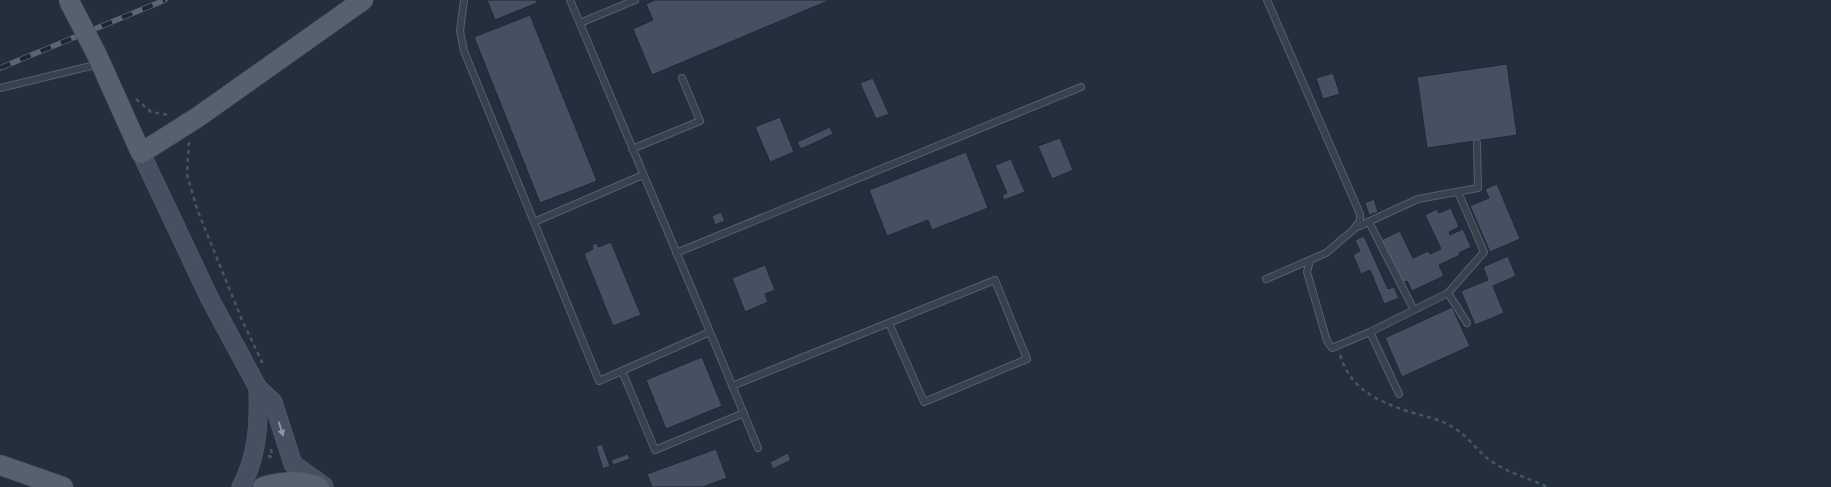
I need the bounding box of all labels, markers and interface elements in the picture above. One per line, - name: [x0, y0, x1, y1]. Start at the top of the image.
- one-way arrow: [277, 422, 285, 437]

